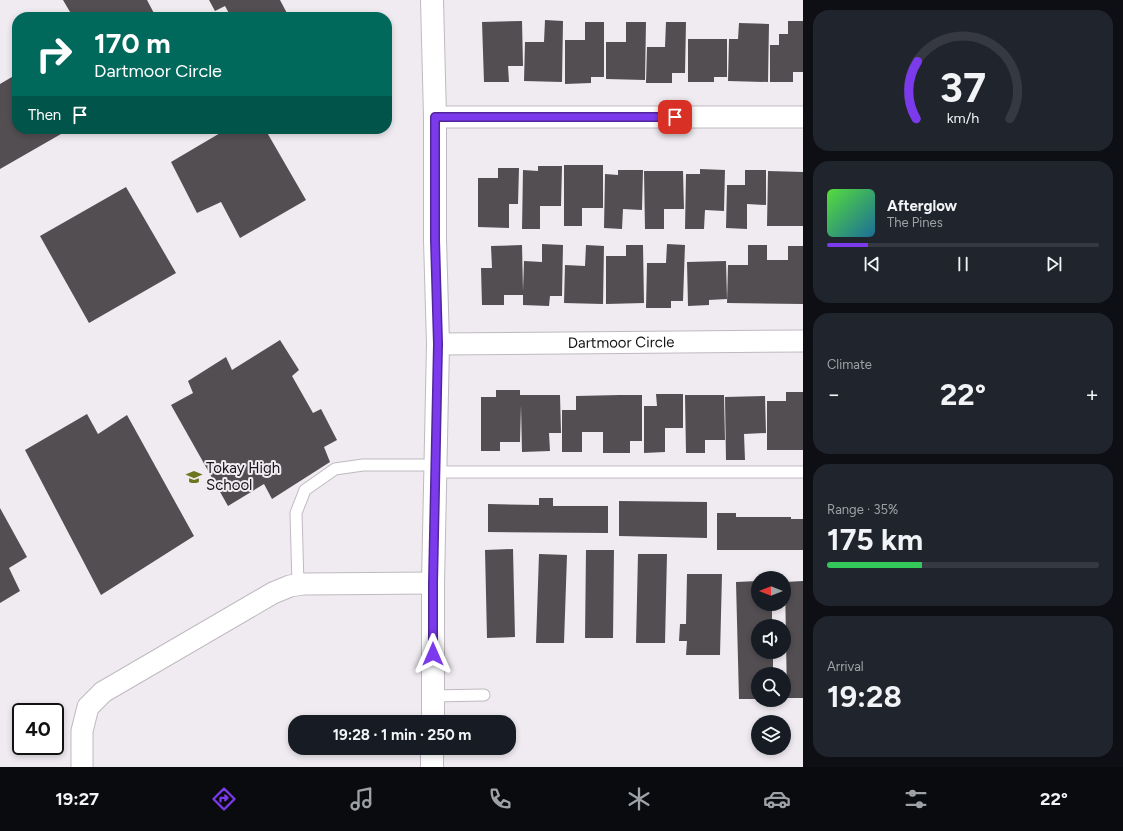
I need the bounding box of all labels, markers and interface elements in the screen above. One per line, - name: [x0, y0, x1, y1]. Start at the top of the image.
- text: 170 m: [94, 26, 171, 60]
- icon: right: [28, 28, 80, 80]
- text: Dartmoor Circle: [94, 60, 222, 82]
- text: 37: [940, 62, 986, 112]
- pin: [658, 100, 692, 134]
- icon: arrive: [69, 104, 91, 126]
- text: Then: [28, 106, 61, 124]
- icon: arrive: [664, 106, 686, 128]
- text: km/h: [947, 108, 979, 126]
- text: Afterglow: [887, 197, 957, 215]
- text: The Pines: [887, 215, 943, 230]
- icon: previous: [861, 253, 883, 275]
- icon: pause: [952, 253, 974, 275]
- icon: next: [1043, 253, 1065, 275]
- street label: Dartmoor Circle: [568, 333, 674, 352]
- text: Climate: [827, 357, 872, 372]
- text: 22°: [940, 376, 986, 413]
- text: −: [827, 381, 841, 408]
- text: +: [1085, 381, 1099, 408]
- place label: Tokay High School: [206, 459, 280, 494]
- school or university icon: Tokay High School: [185, 468, 203, 486]
- text: Range · 35%: [827, 502, 898, 517]
- text: 175 km: [827, 521, 923, 558]
- north arrow: [751, 571, 791, 611]
- map controls: [751, 571, 791, 755]
- button: sound: [751, 619, 791, 659]
- position arrow: [412, 633, 454, 675]
- text: Arrival: [827, 659, 864, 674]
- button: search: [751, 667, 791, 707]
- text: 19:28: [827, 678, 902, 715]
- speed limit sign: 40: [12, 703, 64, 755]
- button: layers: [751, 715, 791, 755]
- text: 19:28 · 1 min · 250 m: [333, 726, 471, 744]
- icon: directions: [210, 785, 238, 813]
- icon: music: [348, 785, 376, 813]
- icon: phone: [486, 785, 514, 813]
- icon: climate: [625, 785, 653, 813]
- icon: car: [763, 785, 791, 813]
- icon: filters: [902, 785, 930, 813]
- text: 19:27: [55, 788, 99, 810]
- text: 22°: [1040, 788, 1068, 810]

